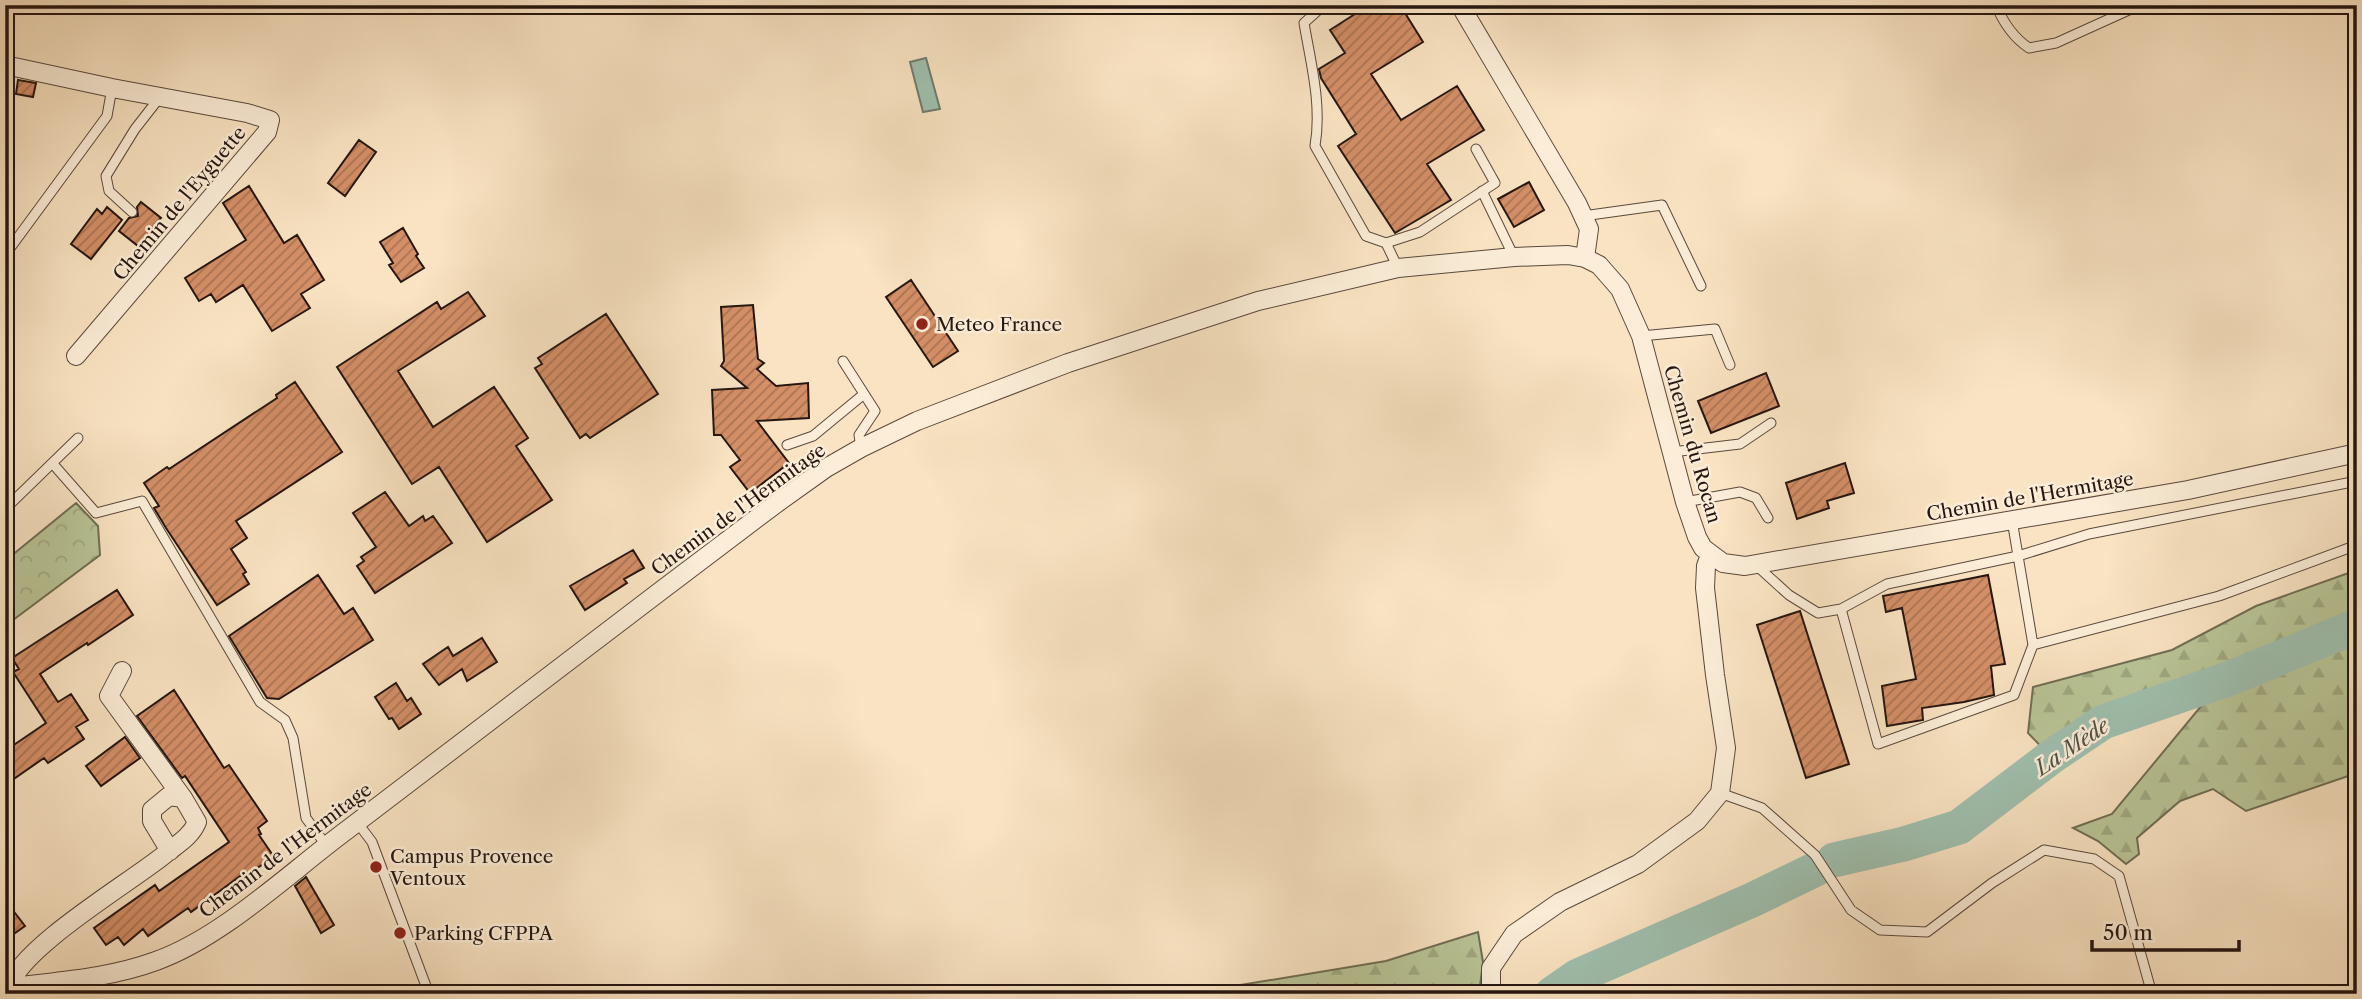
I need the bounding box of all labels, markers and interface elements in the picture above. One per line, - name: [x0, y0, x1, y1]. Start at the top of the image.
- street label: Chemin de l'Eyguette: [108, 122, 251, 285]
- place label: Meteo France: [936, 313, 1062, 336]
- marker: Meteo France: [914, 316, 930, 332]
- street label: Chemin du Rocan: [1659, 363, 1726, 526]
- street label: Chemin de l'Hermitage: [647, 438, 830, 580]
- street label: Chemin de l'Hermitage: [1925, 467, 2135, 526]
- water label: La Mède: [2028, 712, 2114, 781]
- street label: Chemin de l'Hermitage: [195, 778, 376, 923]
- place label: Campus Provence Ventoux: [389, 845, 553, 890]
- marker: Campus Provence Ventoux: [368, 859, 384, 875]
- scale bar: [2092, 908, 2240, 952]
- text: 50 m: [2103, 920, 2153, 945]
- place label: Parking CFPPA: [414, 922, 554, 945]
- marker: Parking CFPPA: [392, 925, 408, 941]

